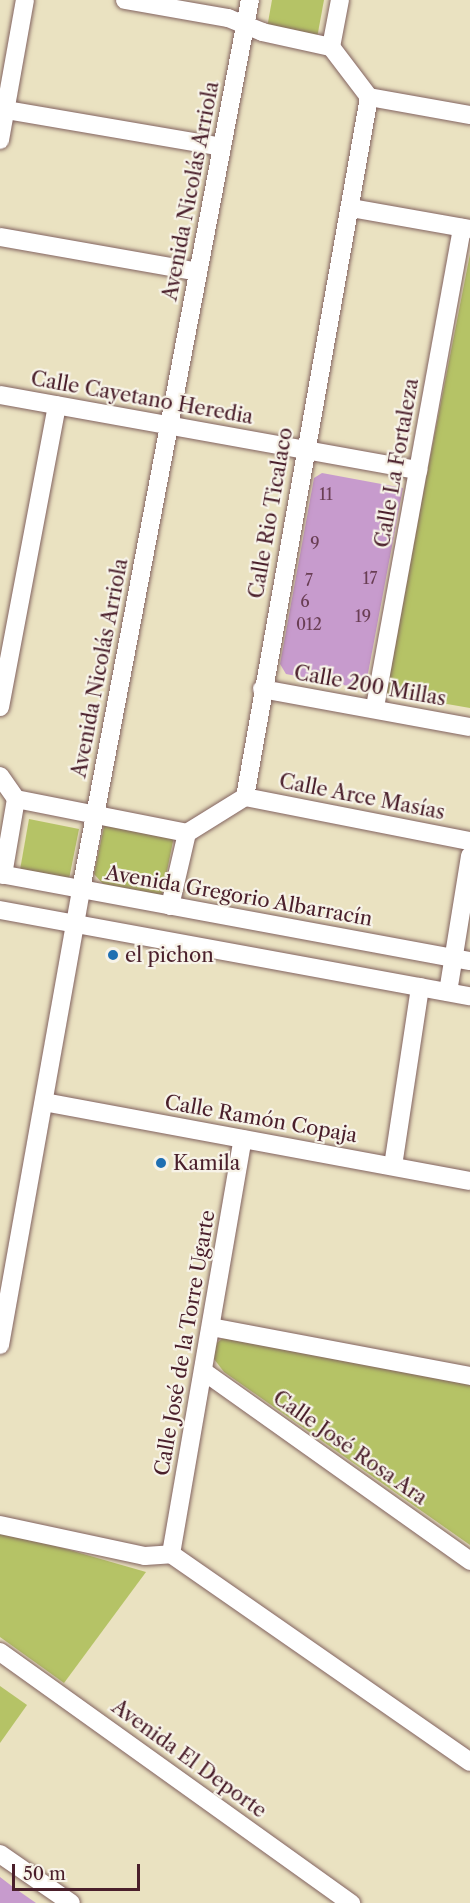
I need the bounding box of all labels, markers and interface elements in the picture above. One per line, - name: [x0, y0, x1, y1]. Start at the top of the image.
- street label: Avenida Nicolás Arriola: [158, 79, 224, 303]
- street label: Calle Cayetano Heredia: [29, 367, 255, 429]
- street label: Calle La Fortaleza: [370, 376, 424, 550]
- street label: Calle Rio Ticalaco: [244, 425, 298, 601]
- house number: 11: [319, 484, 333, 504]
- house number: 9: [310, 533, 320, 553]
- street label: Avenida Nicolás Arriola: [67, 556, 133, 780]
- house number: 17: [363, 568, 377, 588]
- house number: 7: [305, 570, 313, 590]
- house number: 6: [300, 591, 310, 611]
- house number: 19: [355, 606, 371, 626]
- house number: 012: [296, 614, 322, 634]
- street label: Calle 200 Millas: [292, 661, 448, 711]
- street label: Calle Arce Masías: [277, 769, 447, 825]
- street label: Avenida Gregorio Albarracín: [103, 861, 375, 931]
- place label: el pichon: [125, 943, 214, 967]
- marker: el pichon: [106, 948, 120, 962]
- street label: Calle Ramón Copaja: [163, 1090, 359, 1148]
- place label: Kamila: [173, 1151, 240, 1175]
- marker: Kamila: [154, 1156, 168, 1170]
- street label: Calle José de la Torre Ugarte: [150, 1208, 220, 1478]
- street label: Calle José Rosa Ara: [268, 1385, 432, 1511]
- street label: Avenida El Deporte: [107, 1695, 271, 1823]
- scale bar: [15, 1852, 142, 1890]
- text: 50 m: [23, 1863, 66, 1885]

